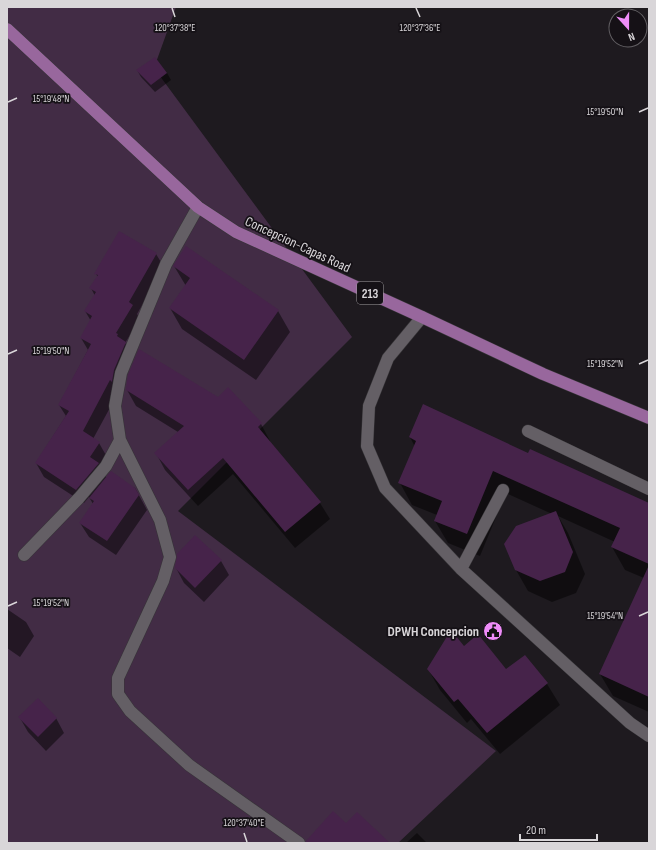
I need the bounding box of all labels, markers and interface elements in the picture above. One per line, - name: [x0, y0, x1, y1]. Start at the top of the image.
- north arrow: [608, 8, 648, 48]
- text: 120°37'38"E: [155, 22, 195, 34]
- text: 120°37'36"E: [400, 22, 440, 34]
- text: N: [626, 30, 636, 44]
- text: 15°19'48"N: [33, 93, 69, 105]
- text: 15°19'50"N: [587, 106, 623, 118]
- street label: Concepcion-Capas Road: [242, 213, 353, 276]
- road number: 213: [357, 282, 383, 304]
- text: 15°19'50"N: [33, 345, 69, 357]
- text: 15°19'52"N: [587, 358, 623, 370]
- text: 15°19'52"N: [33, 597, 69, 609]
- text: 15°19'54"N: [587, 610, 623, 622]
- public building icon: DPWH Concepcion: [482, 620, 504, 642]
- place label: DPWH Concepcion: [388, 623, 479, 640]
- scale bar: [520, 816, 597, 842]
- text: 120°37'40"E: [224, 817, 264, 829]
- text: 20 m: [526, 823, 546, 838]

